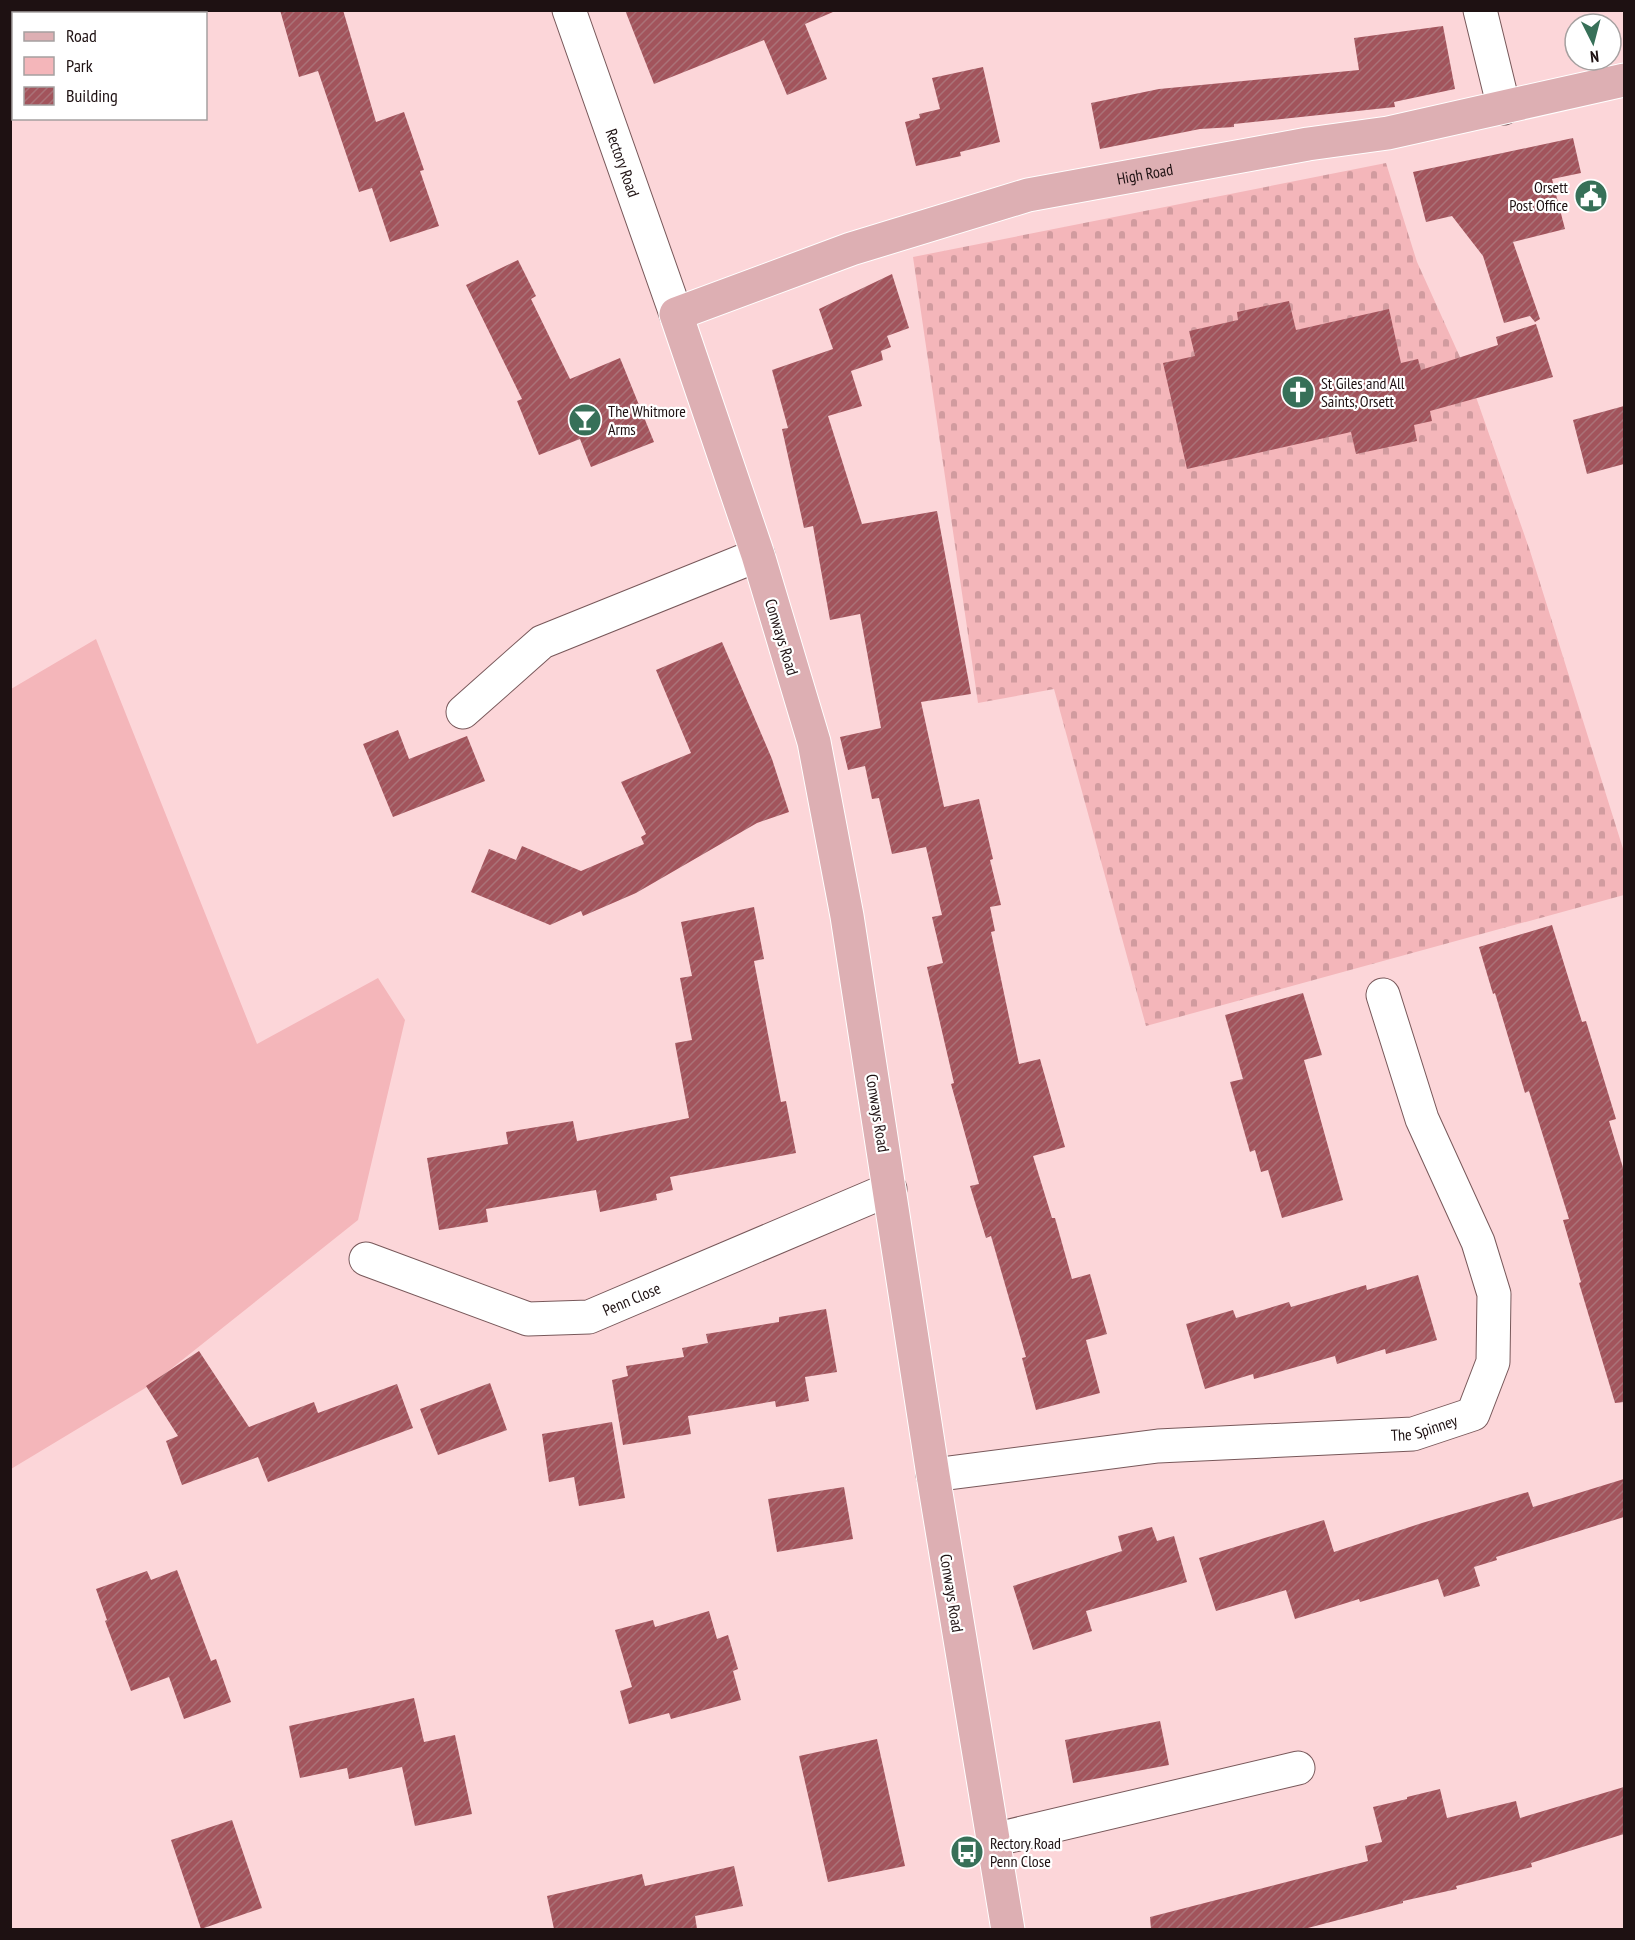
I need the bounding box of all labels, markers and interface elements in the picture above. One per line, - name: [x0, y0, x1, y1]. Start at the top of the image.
- legend: [12, 12, 207, 120]
- north arrow: [1563, 12, 1623, 72]
- text: Road: [66, 24, 97, 47]
- text: N: [1589, 47, 1600, 67]
- text: Park: [66, 54, 93, 77]
- text: Building: [66, 84, 118, 107]
- street label: Rectory Road: [602, 126, 644, 200]
- street label: High Road: [1115, 159, 1175, 189]
- place label: Orsett Post Office: [1509, 177, 1569, 215]
- public building icon: Orsett Post Office: [1573, 178, 1609, 214]
- place label: St Giles and All Saints, Orsett: [1321, 373, 1405, 411]
- church icon: St Giles and All Saints, Orsett: [1280, 374, 1316, 410]
- place label: The Whitmore Arms: [608, 401, 686, 439]
- bar icon: The Whitmore Arms: [567, 402, 603, 438]
- street label: Conways Road: [761, 596, 803, 678]
- street label: Conways Road: [862, 1073, 894, 1154]
- street label: Penn Close: [600, 1278, 663, 1320]
- street label: The Spinney: [1390, 1410, 1460, 1445]
- street label: Conways Road: [936, 1553, 968, 1634]
- place label: Rectory Road Penn Close: [990, 1833, 1061, 1871]
- bus stop icon: Rectory Road Penn Close: [949, 1834, 985, 1870]

